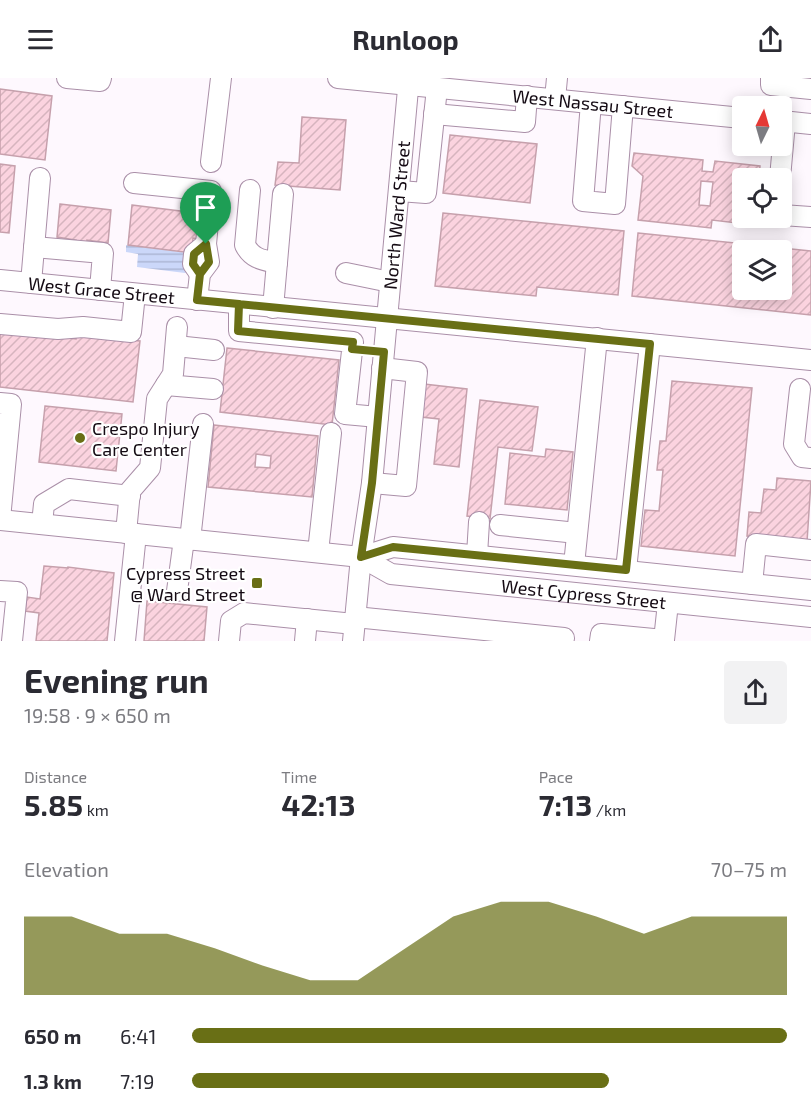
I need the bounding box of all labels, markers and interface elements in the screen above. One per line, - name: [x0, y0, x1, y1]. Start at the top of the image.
- icon: menu: [24, 23, 57, 56]
- text: Runloop: [352, 23, 459, 55]
- icon: share: [754, 23, 787, 56]
- street label: West Nassau Street: [511, 84, 674, 122]
- north arrow: [732, 96, 792, 156]
- map controls: [732, 96, 792, 300]
- street label: North Ward Street: [379, 140, 414, 291]
- button: locate: [732, 168, 792, 228]
- pin: [180, 182, 231, 244]
- icon: arrive: [189, 191, 222, 224]
- button: layers: [732, 240, 792, 300]
- street label: West Grace Street: [27, 272, 176, 308]
- place label: Crespo Injury Care Center: [92, 417, 200, 460]
- marker: Crespo Injury Care Center: [73, 431, 87, 445]
- place label: Cypress Street @ Ward Street: [126, 562, 245, 605]
- street label: West Cypress Street: [500, 574, 667, 613]
- marker: Cypress Street @ Ward Street: [250, 576, 264, 590]
- text: Evening run: [24, 660, 209, 700]
- button: share: [724, 661, 787, 724]
- text: 19:58 · 9 × 650 m: [24, 703, 171, 727]
- text: Distance: [24, 767, 87, 786]
- text: Time: [281, 767, 317, 786]
- text: Pace: [539, 767, 573, 786]
- text: 5.85: [24, 786, 83, 822]
- text: 42:13: [281, 786, 356, 822]
- text: 7:13: [539, 786, 592, 822]
- text: km: [83, 800, 109, 819]
- text: /km: [592, 800, 626, 819]
- text: Elevation: [24, 857, 109, 881]
- text: 70–75 m: [711, 857, 787, 881]
- text: 650 m: [24, 1024, 81, 1048]
- text: 6:41: [120, 1024, 156, 1048]
- text: 1.3 km: [24, 1069, 82, 1093]
- text: 7:19: [120, 1069, 154, 1093]

